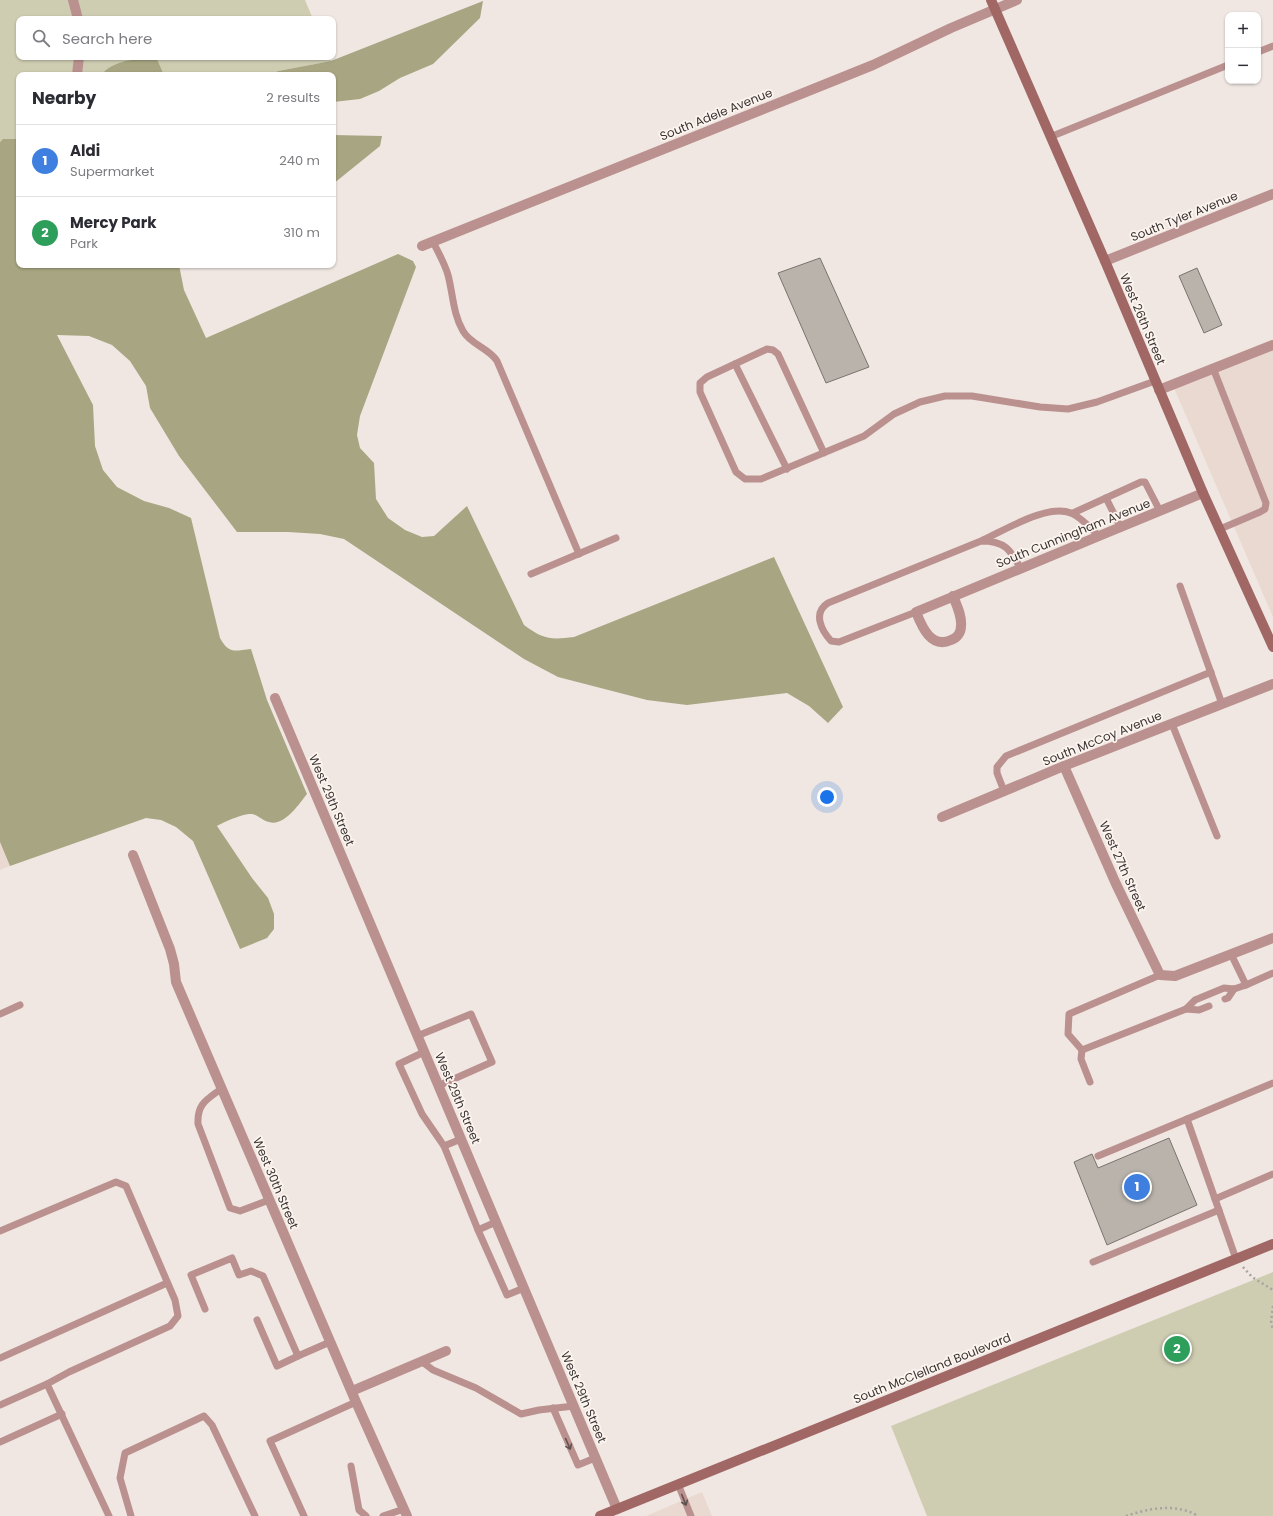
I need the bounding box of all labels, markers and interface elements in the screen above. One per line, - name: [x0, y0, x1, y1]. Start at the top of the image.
- map controls: [1225, 12, 1261, 84]
- button: +: [1225, 12, 1261, 48]
- search box: [16, 16, 336, 60]
- icon: search: [30, 27, 52, 49]
- text: Search here: [62, 28, 152, 49]
- button: −: [1225, 48, 1261, 84]
- street label: South Adele Avenue: [657, 84, 775, 144]
- text: Nearby: [32, 86, 96, 110]
- text: 2 results: [266, 88, 320, 107]
- text: Aldi: [70, 140, 100, 161]
- text: 1: [43, 151, 47, 170]
- text: 240 m: [279, 151, 320, 170]
- text: Supermarket: [70, 162, 154, 181]
- street label: South Tyler Avenue: [1128, 187, 1240, 245]
- text: Mercy Park: [70, 212, 156, 233]
- text: 2: [41, 223, 49, 242]
- text: 310 m: [283, 223, 320, 242]
- text: Park: [70, 234, 98, 253]
- street label: West 26th Street: [1116, 271, 1170, 367]
- street label: South Cunningham Avenue: [993, 494, 1153, 572]
- street label: South McCoy Avenue: [1040, 706, 1164, 770]
- street label: West 29th Street: [305, 752, 359, 848]
- your location: [817, 787, 837, 807]
- street label: West 27th Street: [1096, 818, 1150, 914]
- street label: West 29th Street: [431, 1050, 485, 1146]
- street label: West 30th Street: [249, 1135, 303, 1231]
- pin: 1: [1124, 1172, 1150, 1202]
- street label: South McClelland Boulevard: [851, 1329, 1013, 1407]
- pin: 2: [1164, 1334, 1190, 1364]
- street label: West 29th Street: [557, 1349, 611, 1445]
- one-way arrow: [565, 1438, 573, 1450]
- one-way arrow: [681, 1493, 689, 1505]

